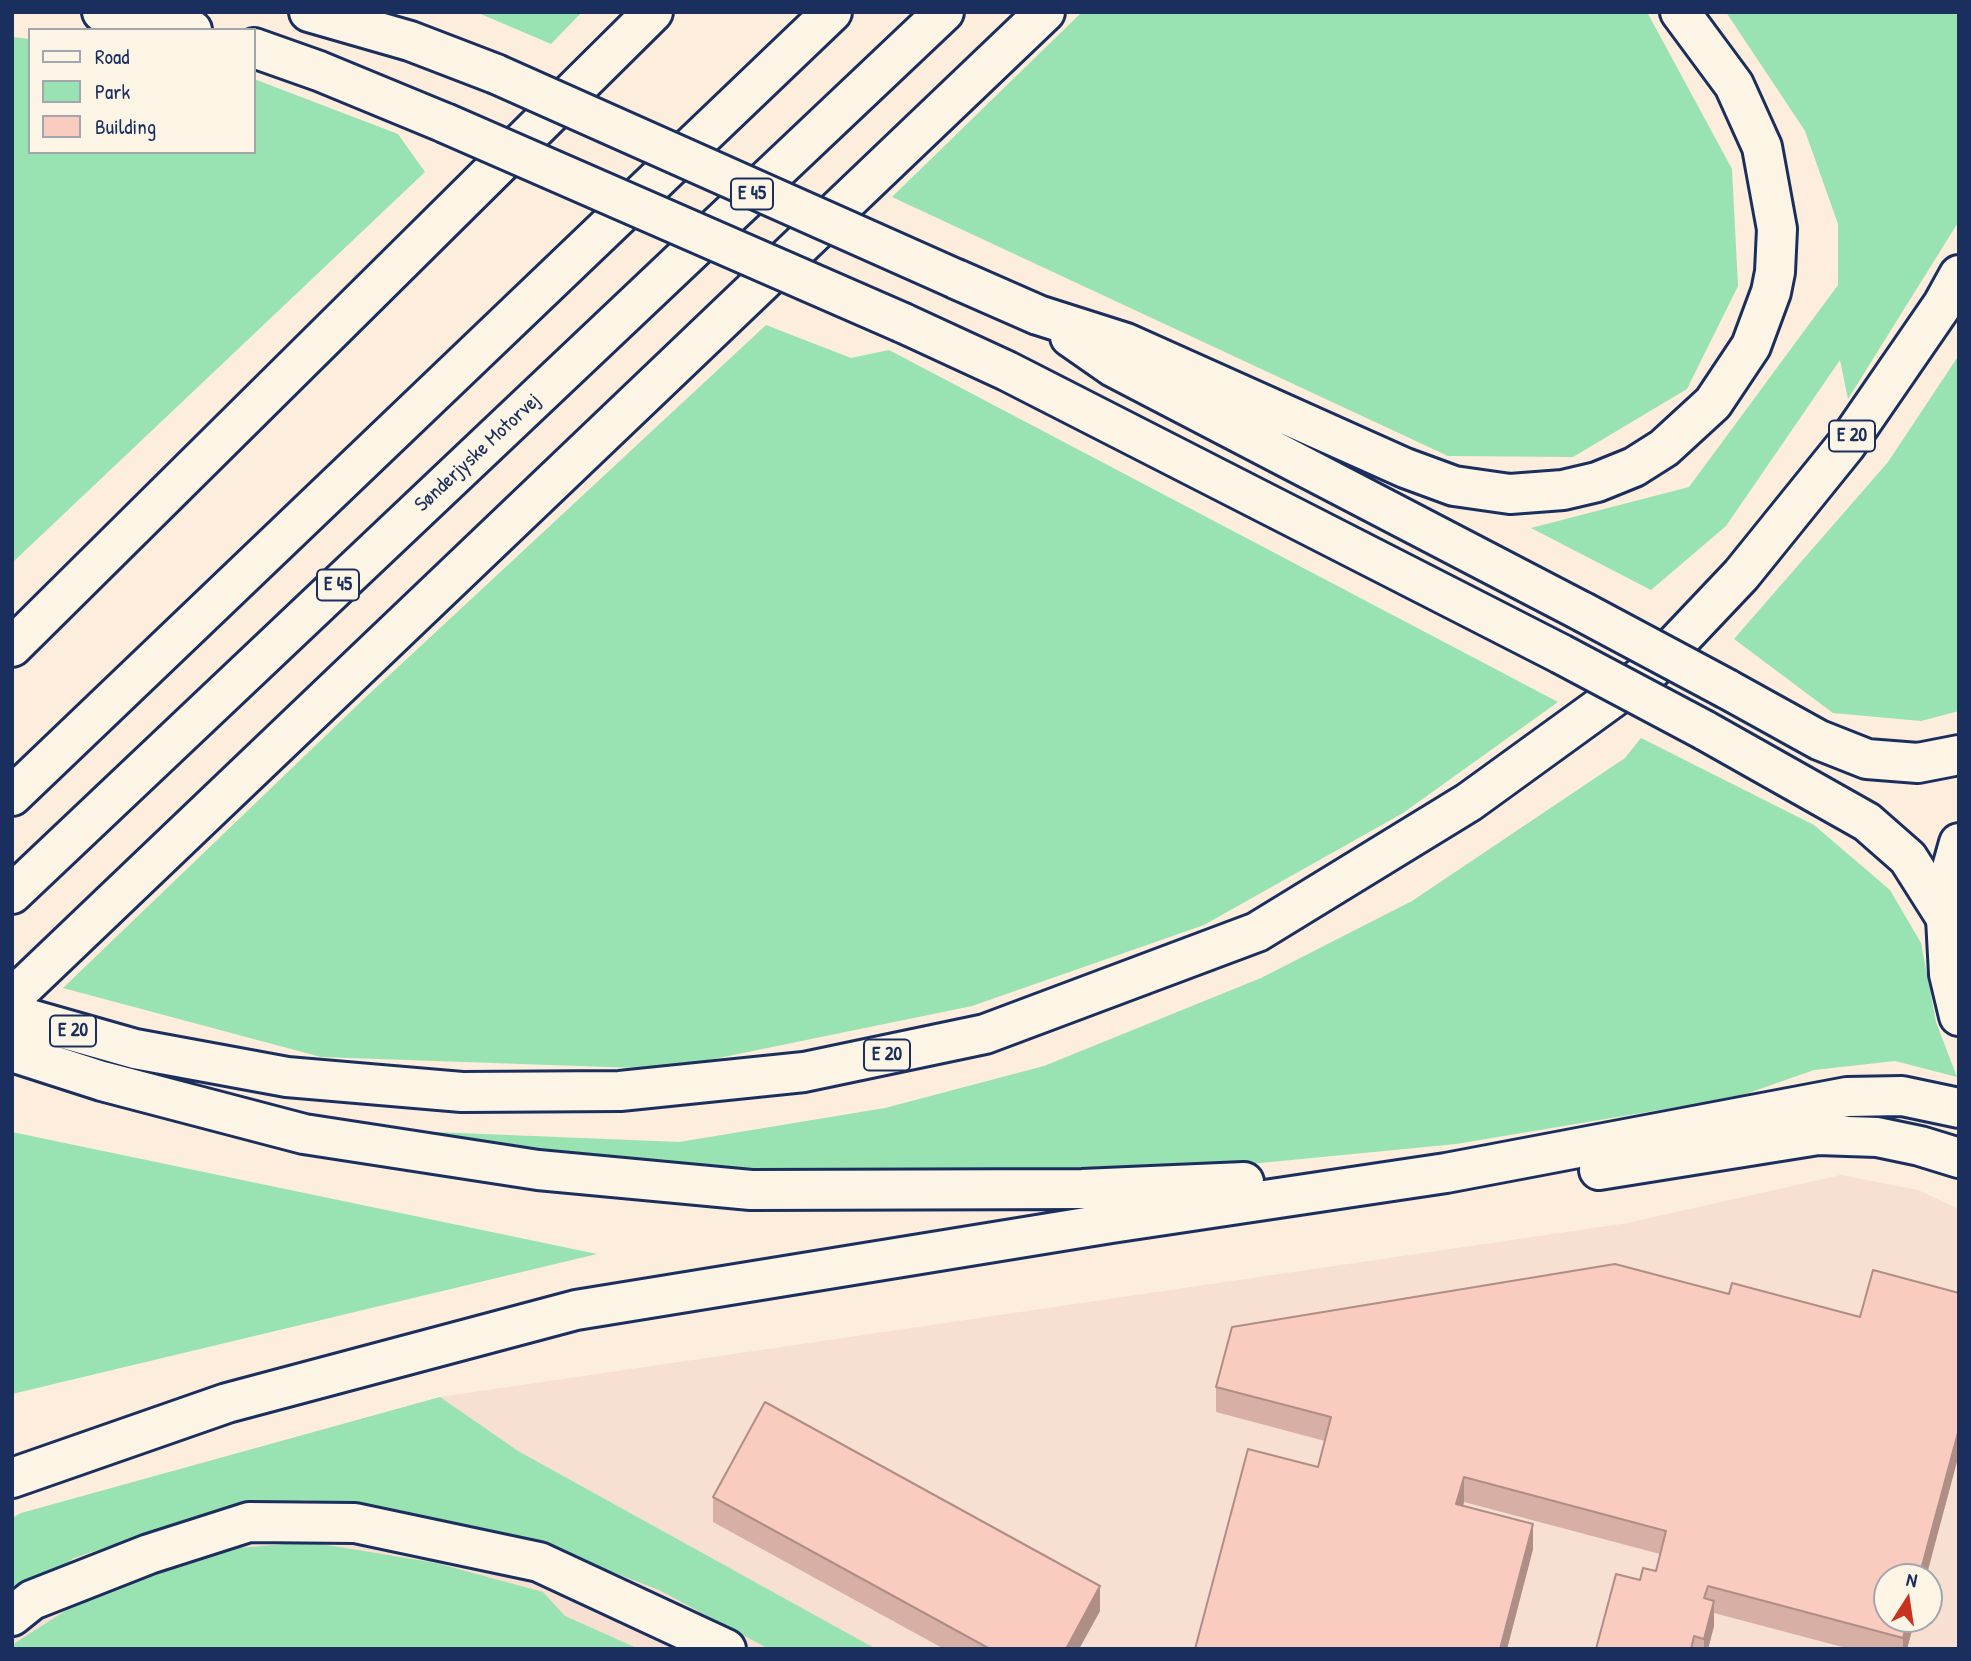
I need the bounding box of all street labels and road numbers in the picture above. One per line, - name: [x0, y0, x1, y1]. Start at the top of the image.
- road number: E 45: [731, 178, 773, 210]
- street label: Sønderjyske Motorvej: [410, 388, 546, 518]
- road number: E 20: [1829, 420, 1875, 452]
- road number: E 45: [317, 570, 359, 600]
- road number: E 20: [50, 1015, 96, 1046]
- road number: E 20: [864, 1040, 910, 1070]

